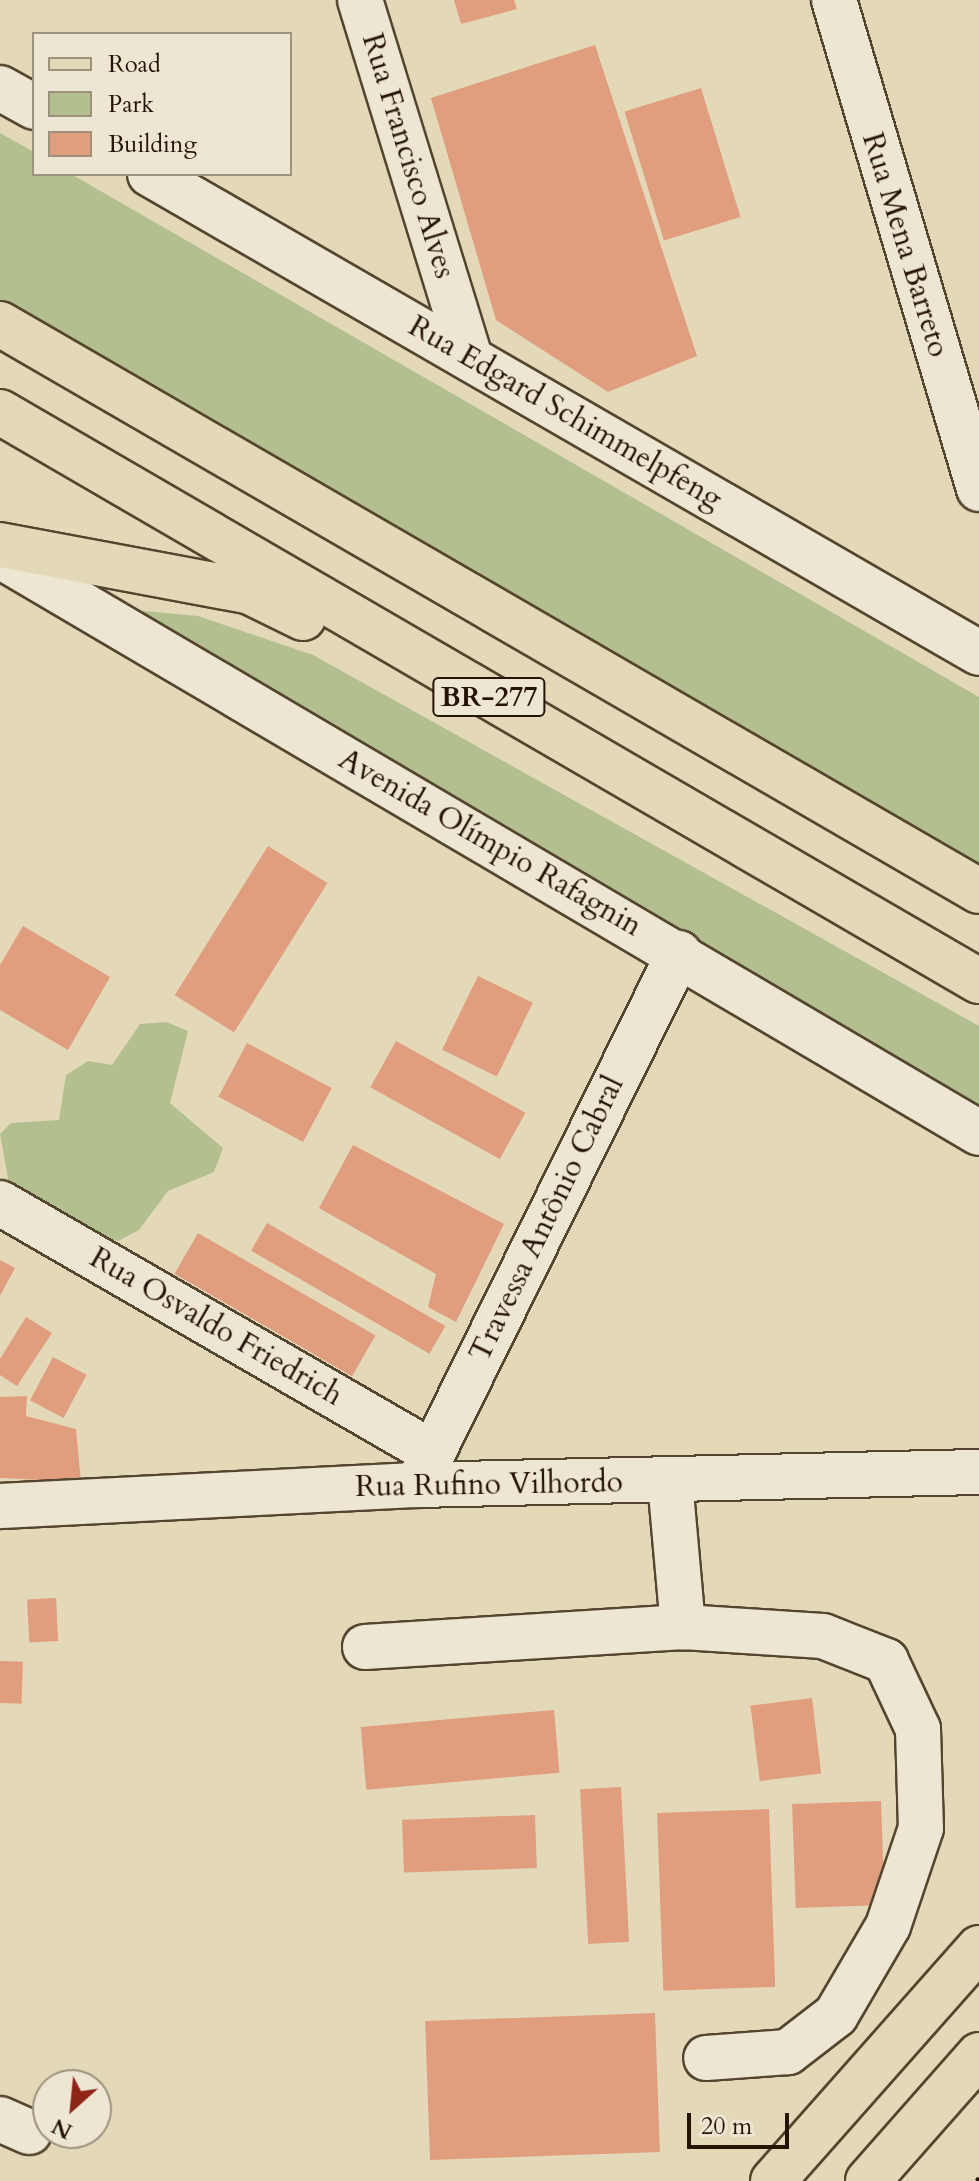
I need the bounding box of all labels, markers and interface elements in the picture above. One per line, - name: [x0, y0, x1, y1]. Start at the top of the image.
- street label: Rua Francisco Alves: [354, 29, 462, 283]
- legend: [32, 32, 292, 176]
- text: Road: [108, 48, 161, 81]
- text: Park: [108, 88, 154, 121]
- text: Building: [108, 128, 197, 161]
- street label: Rua Mena Barreto: [854, 128, 956, 362]
- street label: Rua Edgard Schimmelpfeng: [402, 308, 728, 518]
- road number: BR-277: [431, 673, 547, 721]
- street label: Avenida Olímpio Rafagnin: [332, 741, 648, 945]
- street label: Travessa Antônio Cabral: [462, 1070, 632, 1368]
- street label: Rua Osvaldo Friedrich: [83, 1240, 349, 1414]
- street label: Rua Rufino Vilhordo: [355, 1465, 623, 1505]
- north arrow: [32, 2069, 112, 2149]
- scale bar: [691, 2097, 793, 2147]
- text: 20 m: [701, 2110, 752, 2143]
- text: N: [47, 2111, 77, 2146]

